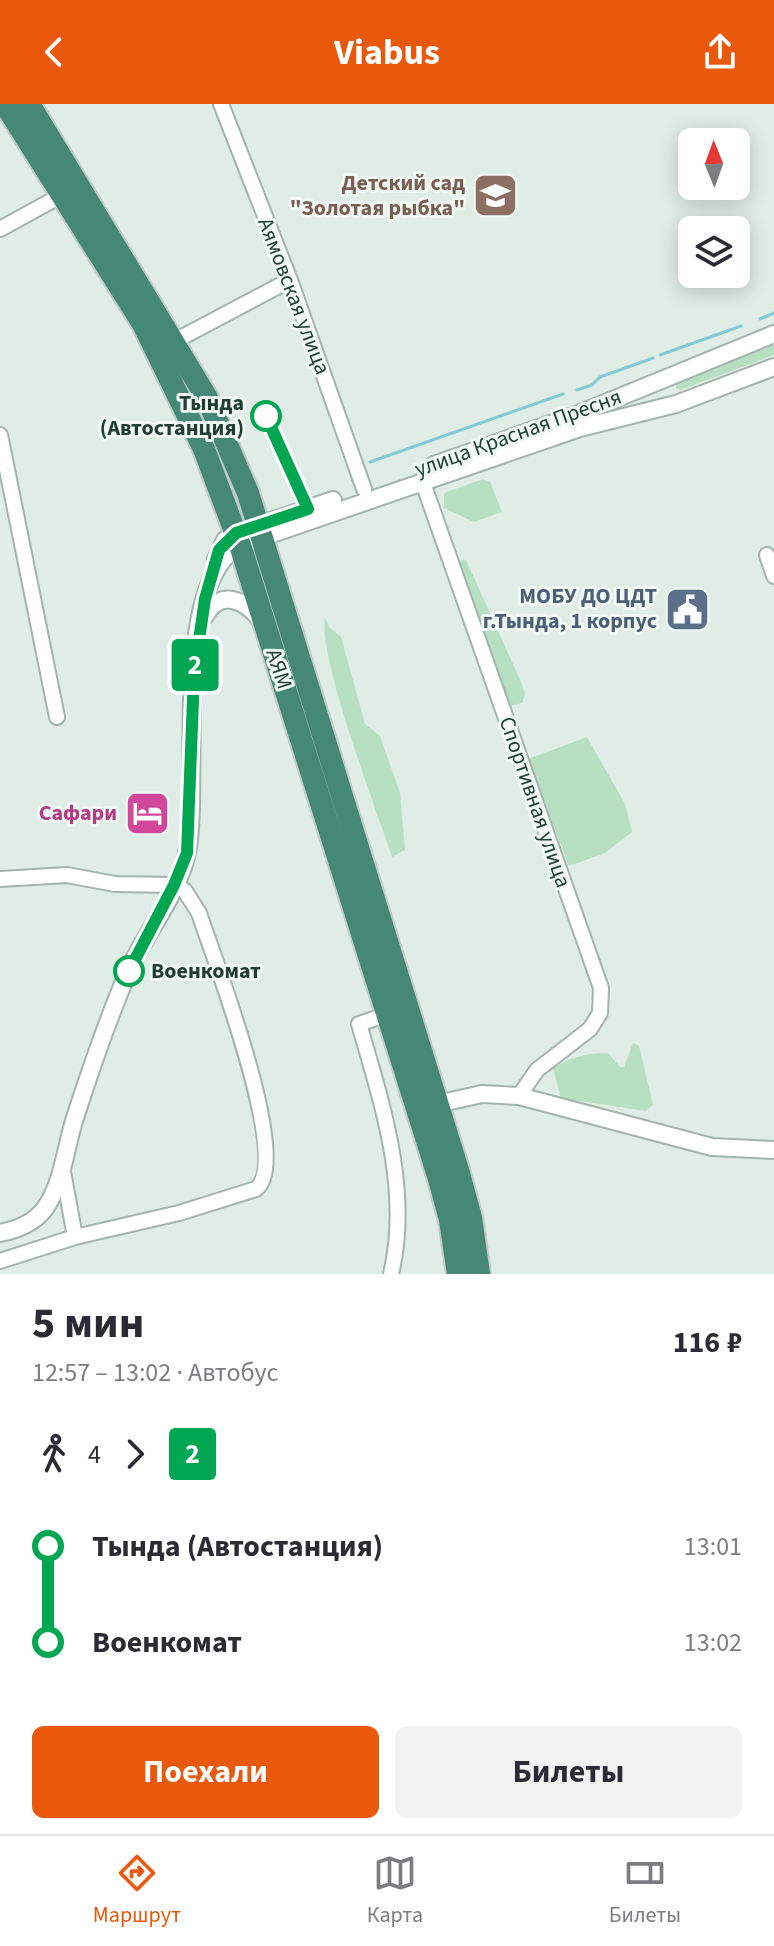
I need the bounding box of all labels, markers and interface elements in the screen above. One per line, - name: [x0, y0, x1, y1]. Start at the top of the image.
- text: Viabus: [334, 27, 440, 78]
- icon: back: [32, 30, 76, 74]
- icon: share: [698, 30, 742, 74]
- north arrow: [678, 128, 750, 200]
- map controls: [678, 128, 750, 288]
- place label: Детский сад "Золотая рыбка": [290, 167, 465, 224]
- school or university icon: Детский сад "Золотая рыбка": [472, 172, 520, 220]
- street label: Аямовская улица: [249, 213, 339, 379]
- button: layers: [678, 216, 750, 288]
- street label: улица Красная Пресня: [410, 381, 626, 485]
- place label: Тында (Автостанция): [100, 387, 244, 444]
- marker: Тында (Автостанция): [251, 401, 281, 431]
- place label: МОБУ ДО ЦДТ г.Тында, 1 корпус: [483, 580, 657, 637]
- public building icon: МОБУ ДО ЦДТ г.Тында, 1 корпус: [664, 585, 712, 633]
- line badge: 2: [169, 639, 221, 691]
- text: 2: [188, 645, 202, 685]
- street label: АЯМ: [257, 645, 301, 693]
- street label: Спортивная улица: [491, 712, 579, 892]
- hotel icon: Сафари: [124, 789, 172, 837]
- place label: Сафари: [39, 797, 117, 829]
- place label: Военкомат: [151, 955, 261, 987]
- marker: Военкомат: [114, 956, 144, 986]
- text: 5 мин: [32, 1292, 144, 1355]
- text: 116 ₽: [673, 1321, 742, 1364]
- text: 12:57 – 13:02 · Автобус: [32, 1354, 278, 1391]
- icon: walk: [32, 1432, 76, 1476]
- icon: forward: [113, 1432, 157, 1476]
- text: 2: [185, 1434, 200, 1474]
- text: 4: [88, 1436, 101, 1473]
- text: Тында (Автостанция): [92, 1525, 383, 1568]
- text: 13:01: [684, 1528, 742, 1565]
- text: Военкомат: [92, 1621, 242, 1664]
- text: 13:02: [684, 1624, 742, 1661]
- button: Поехали: [32, 1726, 379, 1818]
- button: Билеты: [395, 1726, 742, 1818]
- tab: Маршрут: [93, 1851, 181, 1931]
- tab: Карта: [367, 1851, 423, 1931]
- tab: Билеты: [609, 1851, 681, 1931]

